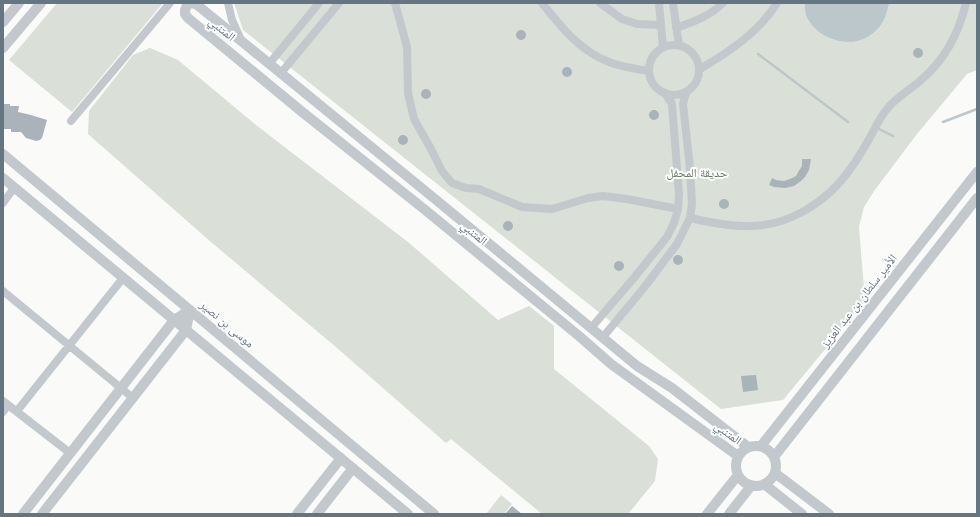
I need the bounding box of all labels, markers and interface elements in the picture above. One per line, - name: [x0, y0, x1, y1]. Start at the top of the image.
- street label: المتنبي: [204, 13, 239, 46]
- park label: حديقة المحفل: [667, 165, 728, 181]
- street label: المتنبي: [456, 217, 491, 250]
- street label: الأمير سلطان بن عبد العزيز: [817, 251, 901, 352]
- street label: موسى بن نصير: [196, 296, 257, 351]
- street label: المتنبي: [710, 418, 745, 450]

